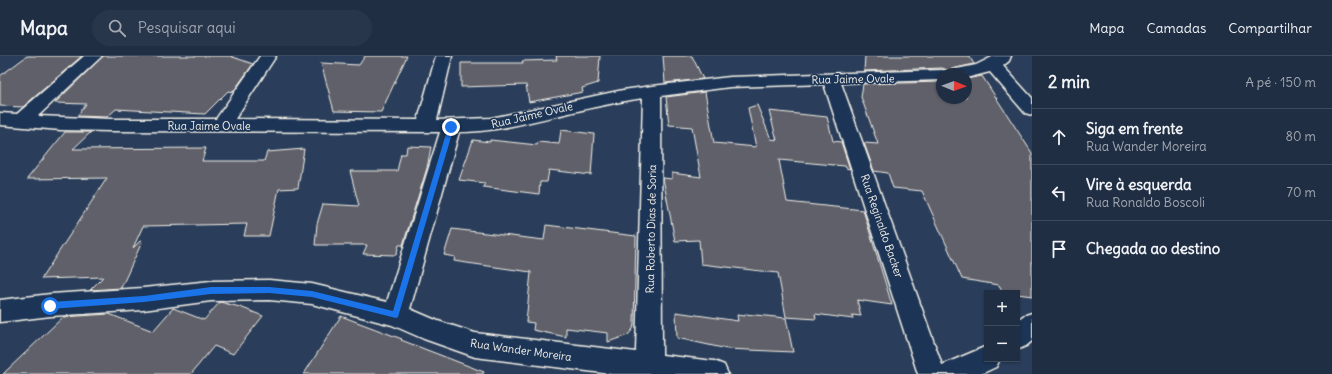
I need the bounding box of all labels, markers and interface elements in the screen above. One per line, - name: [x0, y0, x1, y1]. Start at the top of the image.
- search box: [92, 10, 372, 46]
- text: Mapa: [20, 16, 68, 40]
- icon: search: [106, 17, 128, 39]
- text: Pesquisar aqui: [138, 18, 236, 37]
- text: Mapa: [1089, 19, 1124, 37]
- text: Camadas: [1146, 19, 1206, 37]
- text: Compartilhar: [1228, 19, 1312, 37]
- north arrow: [936, 68, 972, 104]
- street label: Rua Jaime Ovale: [811, 71, 895, 87]
- text: 2 min: [1048, 71, 1090, 93]
- text: A pé · 150 m: [1245, 74, 1316, 91]
- street label: Rua Jaime Ovale: [490, 99, 574, 131]
- route end: [442, 118, 460, 136]
- street label: Rua Jaime Ovale: [167, 119, 251, 133]
- text: Siga em frente: [1086, 119, 1183, 138]
- icon: ahead: [1048, 126, 1070, 148]
- text: 80 m: [1285, 128, 1316, 145]
- text: Rua Wander Moreira: [1086, 138, 1207, 155]
- street label: Rua Roberto Dias de Soria: [643, 164, 659, 294]
- street label: Rua Reginaldo Backer: [858, 172, 907, 280]
- text: Vire à esquerda: [1086, 175, 1192, 194]
- icon: left: [1048, 182, 1070, 204]
- text: 70 m: [1287, 184, 1316, 201]
- text: Rua Ronaldo Boscoli: [1086, 194, 1205, 211]
- icon: arrive: [1048, 238, 1070, 260]
- text: Chegada ao destino: [1086, 239, 1220, 258]
- map controls: [984, 290, 1020, 362]
- button: +: [984, 290, 1020, 326]
- route start: [41, 297, 59, 315]
- button: −: [984, 326, 1020, 362]
- street label: Rua Wander Moreira: [469, 336, 573, 364]

